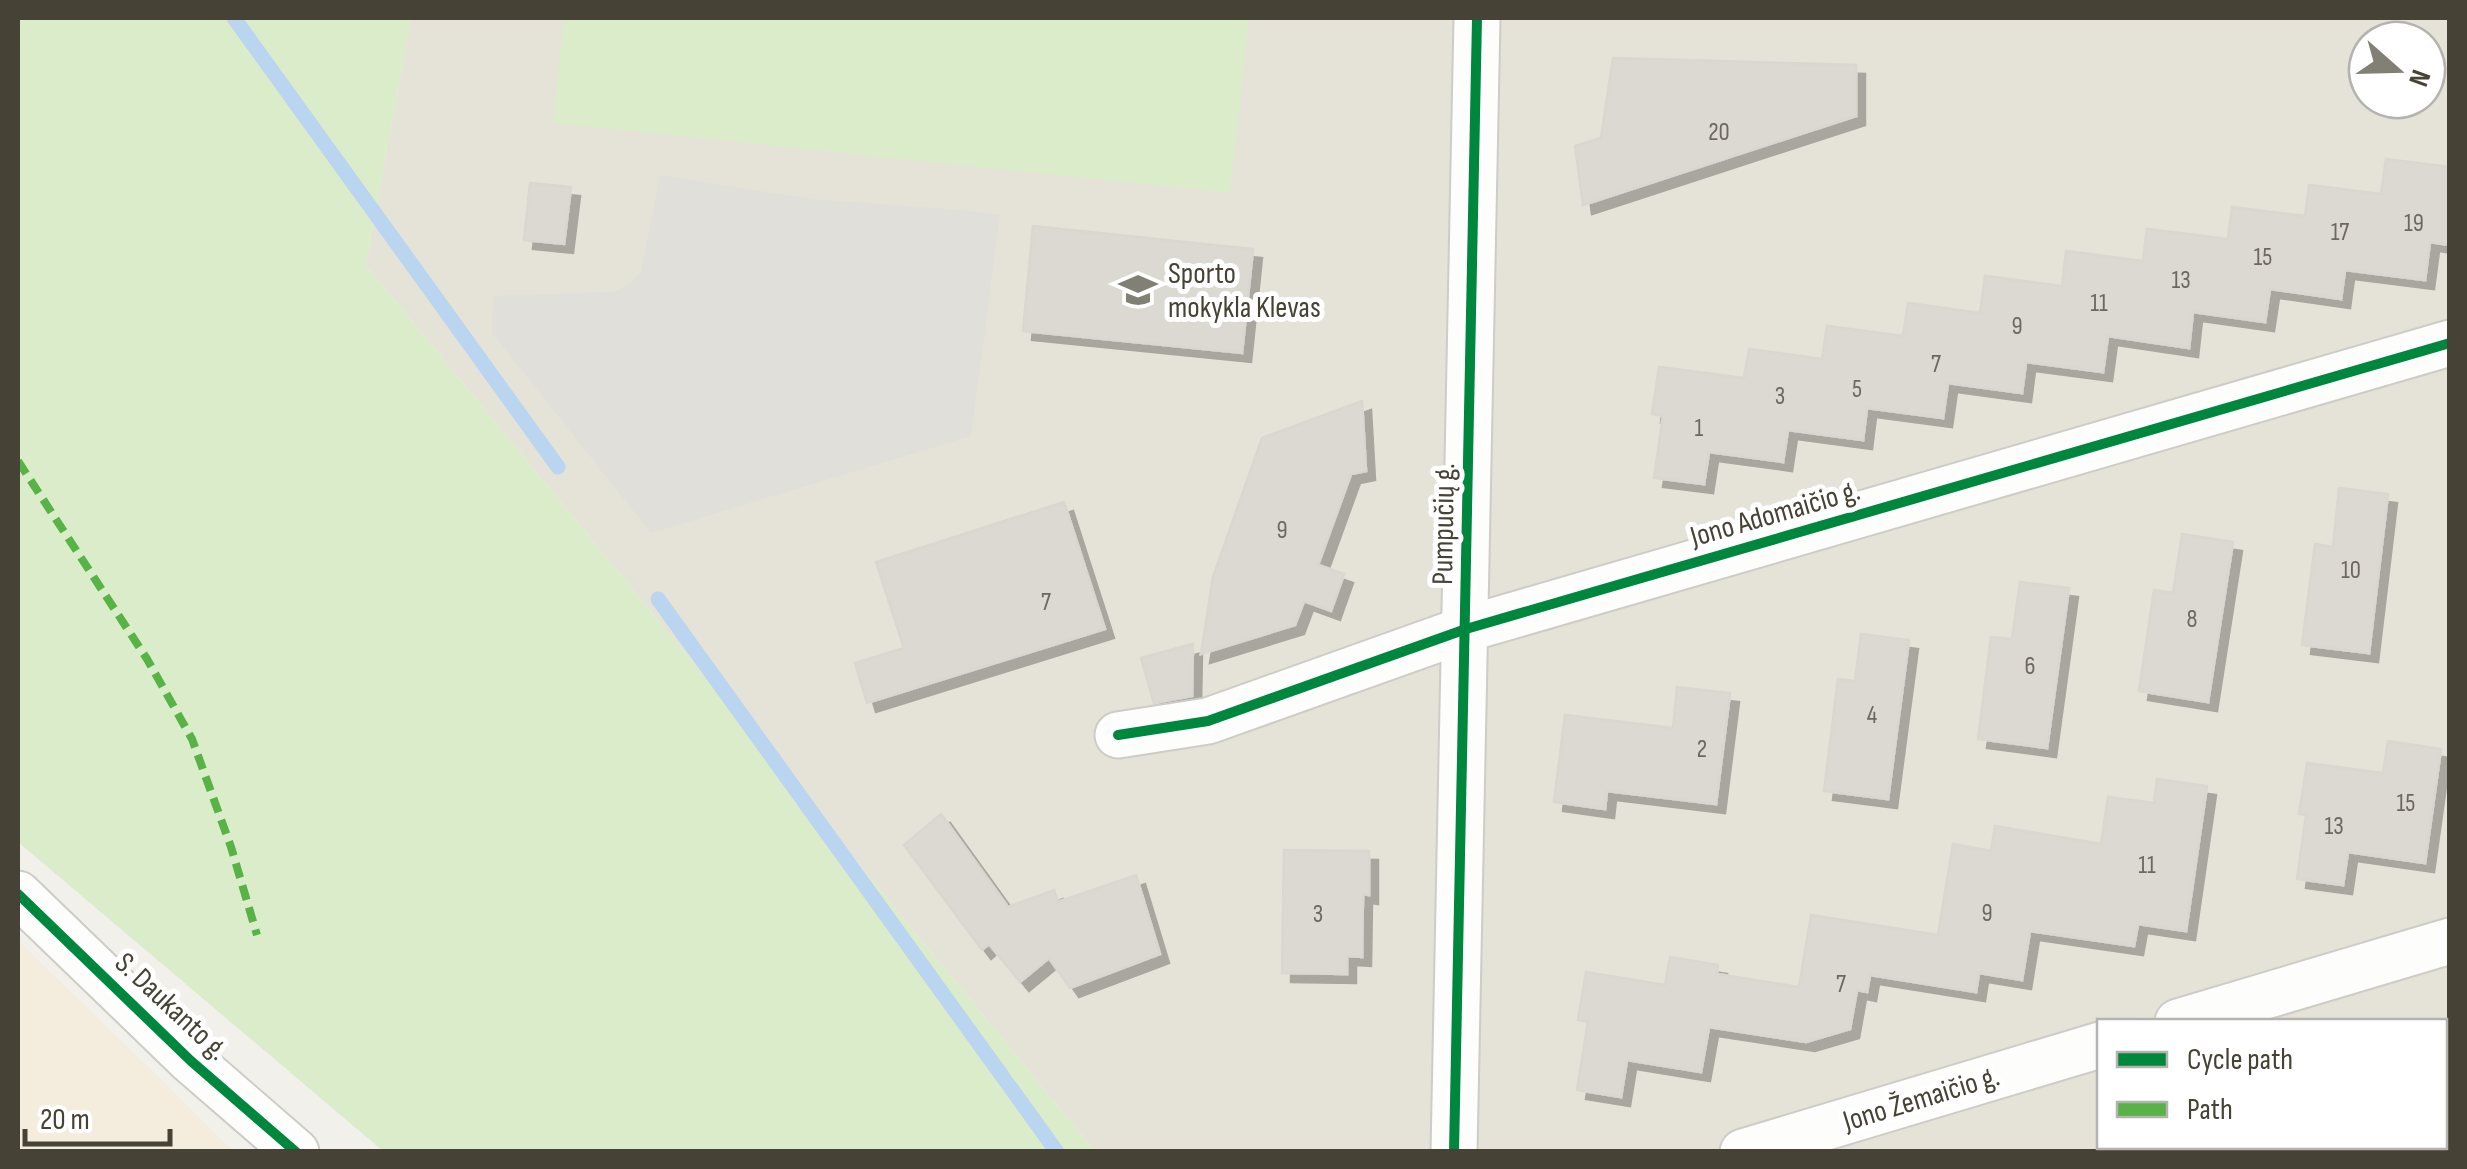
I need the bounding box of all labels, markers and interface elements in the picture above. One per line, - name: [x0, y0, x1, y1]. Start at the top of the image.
- north arrow: [2347, 20, 2447, 120]
- text: N: [2401, 65, 2437, 91]
- house number: 20: [1708, 117, 1730, 148]
- house number: 19: [2404, 208, 2424, 239]
- house number: 17: [2331, 217, 2349, 248]
- house number: 15: [2254, 242, 2272, 273]
- place label: Sporto mokykla Klevas: [1168, 256, 1321, 326]
- house number: 13: [2171, 265, 2191, 296]
- school or university icon: Sporto mokykla Klevas: [1117, 269, 1159, 311]
- house number: 11: [2090, 288, 2108, 319]
- house number: 9: [2011, 311, 2023, 342]
- house number: 7: [1931, 349, 1941, 380]
- house number: 5: [1852, 374, 1862, 405]
- house number: 3: [1775, 381, 1785, 412]
- house number: 1: [1695, 413, 1704, 444]
- street label: Pumpučių g.: [1425, 463, 1463, 585]
- street label: Jono Adomaičio g.: [1685, 473, 1864, 556]
- house number: 9: [1276, 515, 1288, 546]
- house number: 10: [2341, 555, 2361, 586]
- house number: 7: [1041, 587, 1051, 618]
- house number: 8: [2187, 604, 2197, 635]
- house number: 6: [2025, 651, 2035, 682]
- house number: 4: [1867, 700, 1877, 731]
- house number: 2: [1697, 734, 1707, 765]
- house number: 15: [2397, 788, 2415, 819]
- house number: 13: [2324, 811, 2344, 842]
- house number: 11: [2138, 850, 2156, 881]
- house number: 9: [1981, 898, 1993, 929]
- house number: 3: [1313, 899, 1323, 930]
- street label: S. Daukanto g.: [107, 945, 235, 1068]
- house number: 7: [1836, 969, 1846, 1000]
- legend: [2097, 1019, 2447, 1149]
- text: Cycle path: [2187, 1042, 2293, 1078]
- street label: Jono Žemaičio g.: [1838, 1058, 2004, 1140]
- scale bar: [25, 1084, 170, 1146]
- text: Path: [2187, 1092, 2233, 1128]
- text: 20 m: [40, 1102, 90, 1138]

